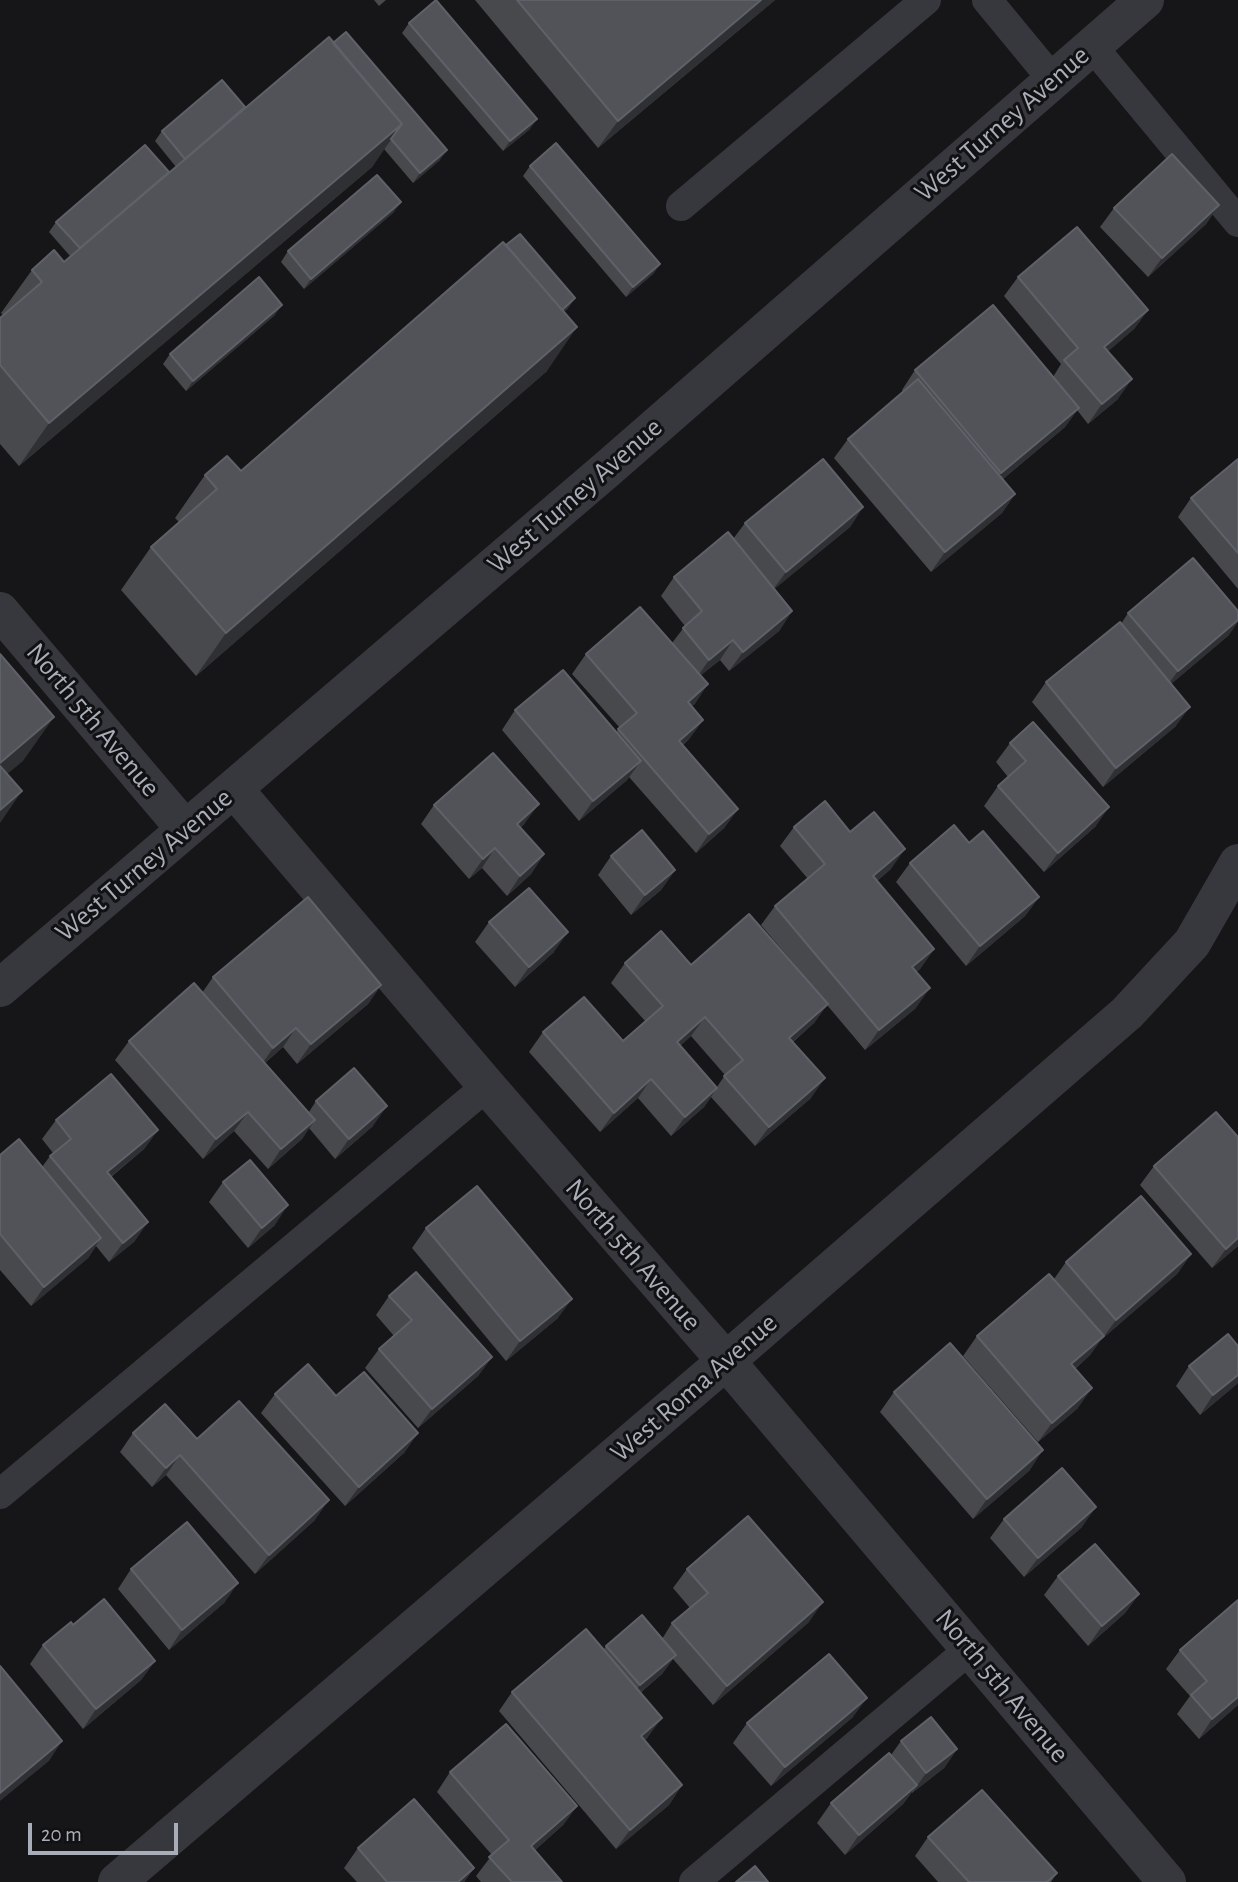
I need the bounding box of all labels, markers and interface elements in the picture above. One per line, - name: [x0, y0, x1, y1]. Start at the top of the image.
- street label: West Turney Avenue: [908, 39, 1096, 209]
- street label: West Turney Avenue: [481, 411, 669, 581]
- street label: North 5th Avenue: [19, 636, 167, 804]
- street label: West Turney Avenue: [49, 781, 239, 949]
- street label: North 5th Avenue: [558, 1172, 708, 1338]
- street label: West Roma Avenue: [604, 1306, 784, 1470]
- street label: North 5th Avenue: [928, 1602, 1076, 1770]
- scale bar: [32, 1808, 182, 1852]
- text: 20 m: [41, 1824, 82, 1845]

